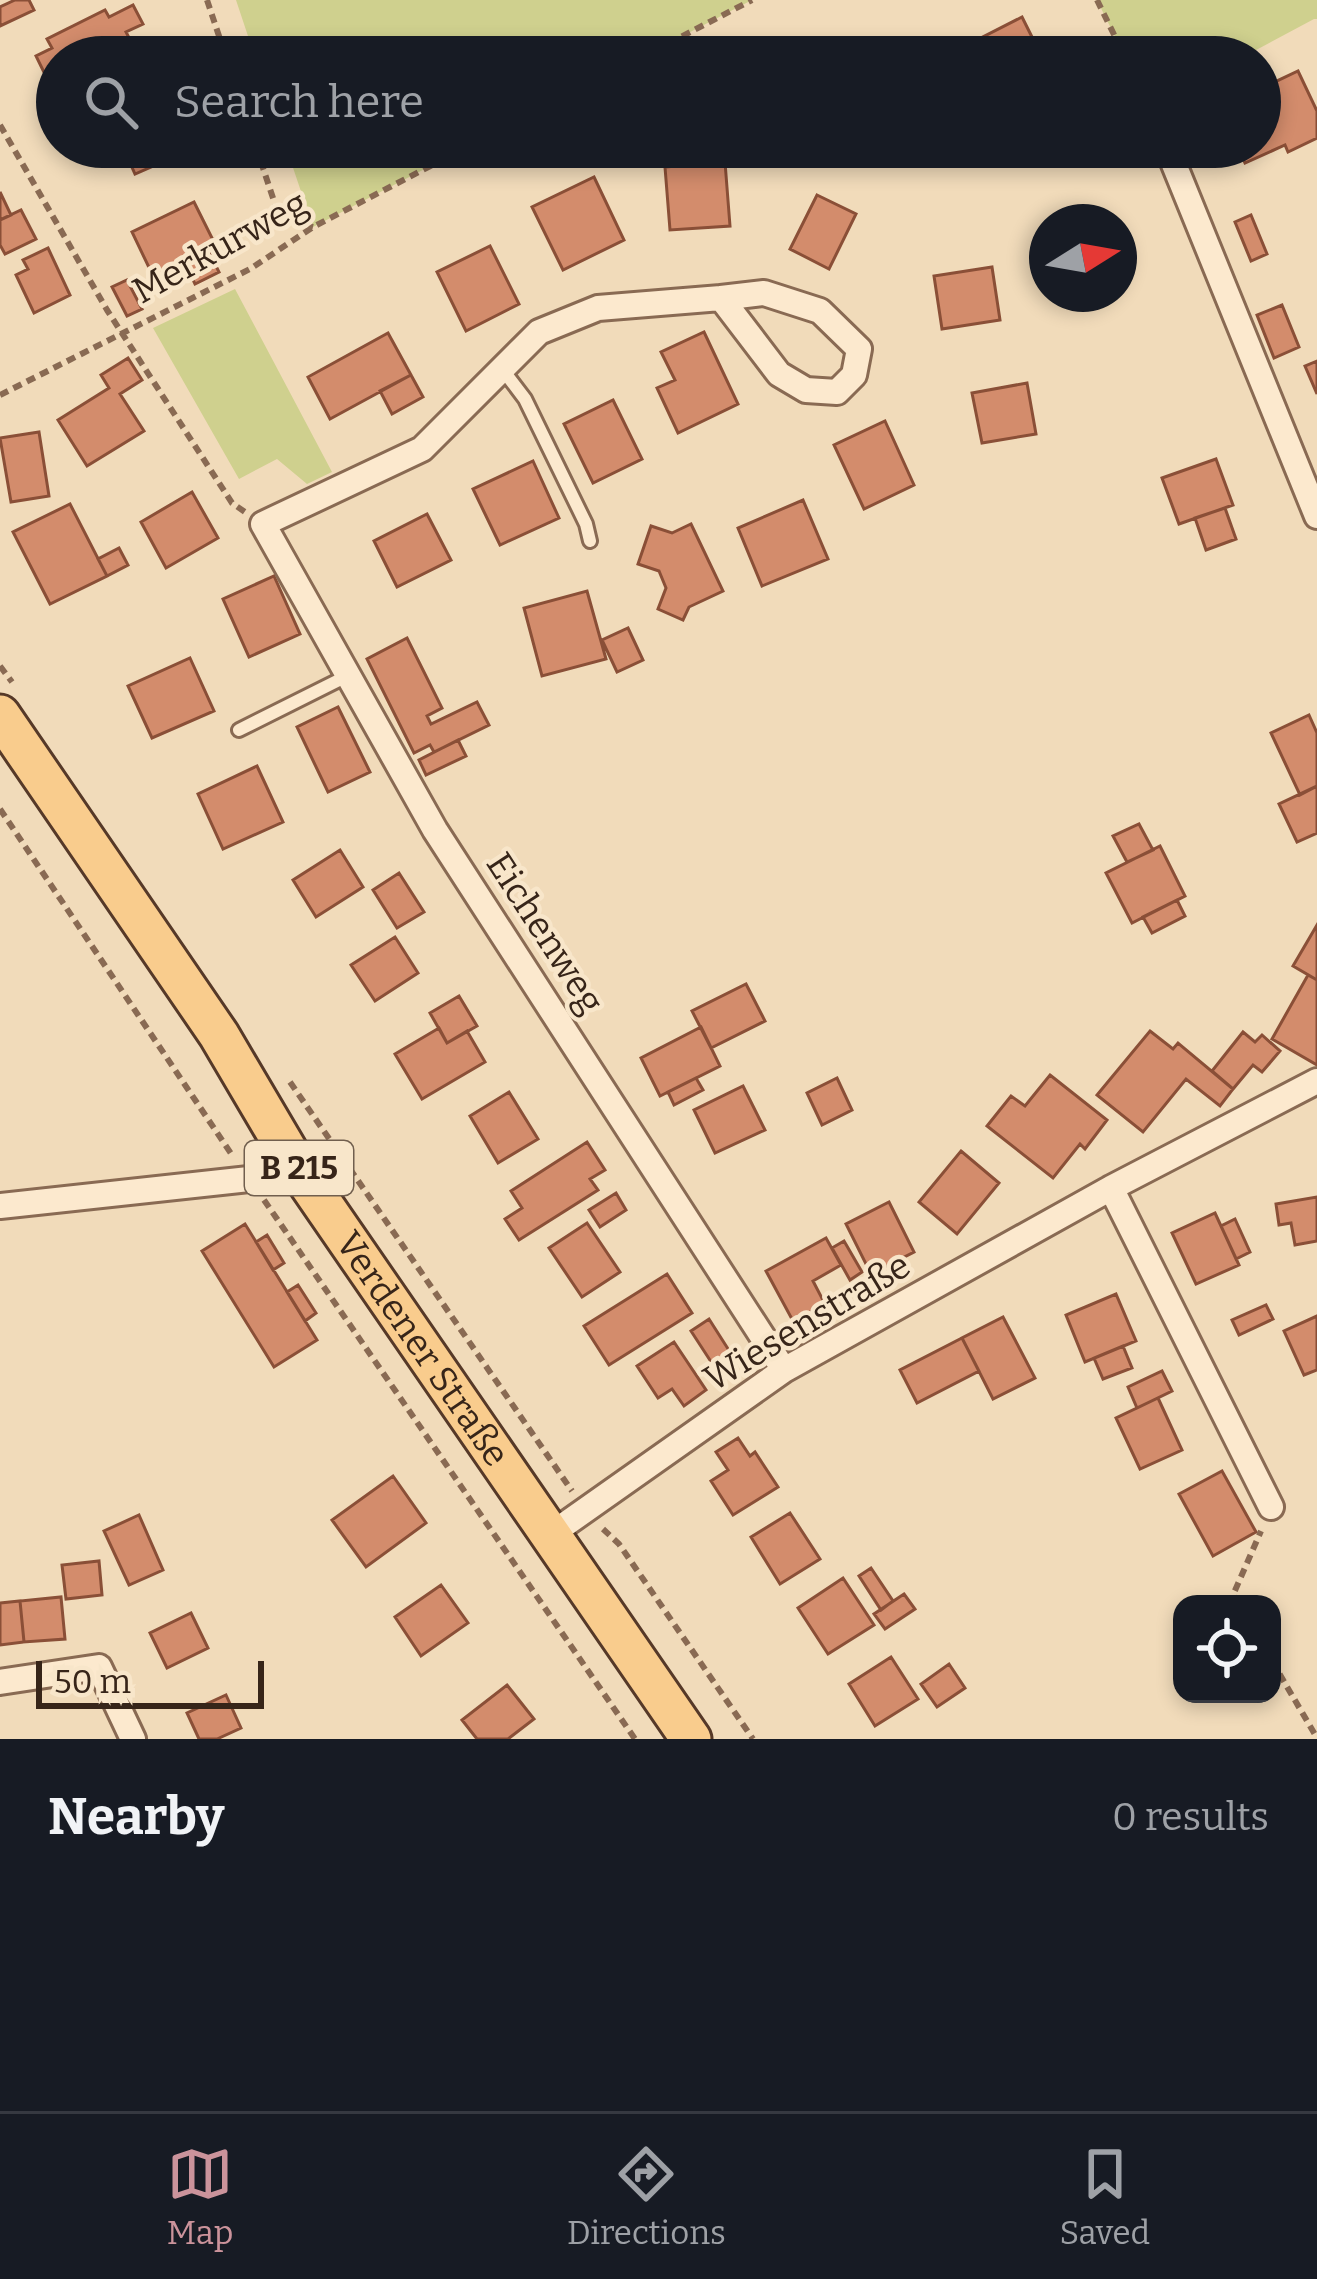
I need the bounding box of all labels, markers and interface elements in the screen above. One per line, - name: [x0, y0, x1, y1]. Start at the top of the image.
- search box: [36, 36, 1281, 168]
- icon: search: [78, 69, 144, 135]
- text: Search here: [174, 75, 424, 129]
- street label: Merkurweg: [125, 181, 315, 313]
- north arrow: [1029, 204, 1137, 312]
- street label: Eichenweg: [477, 845, 613, 1021]
- road number: B 215: [245, 1141, 353, 1195]
- street label: Verdener Straße: [326, 1223, 519, 1475]
- street label: Wiesenstraße: [696, 1243, 918, 1401]
- map controls: [1173, 1595, 1281, 1703]
- button: locate: [1173, 1595, 1281, 1703]
- scale bar: [36, 1655, 264, 1708]
- text: 50 m: [54, 1662, 131, 1702]
- text: Nearby: [48, 1786, 224, 1848]
- text: 0 results: [1112, 1794, 1269, 1840]
- tab: Map: [167, 2141, 233, 2253]
- tab: Directions: [567, 2141, 726, 2253]
- tab: Saved: [1060, 2141, 1150, 2253]

